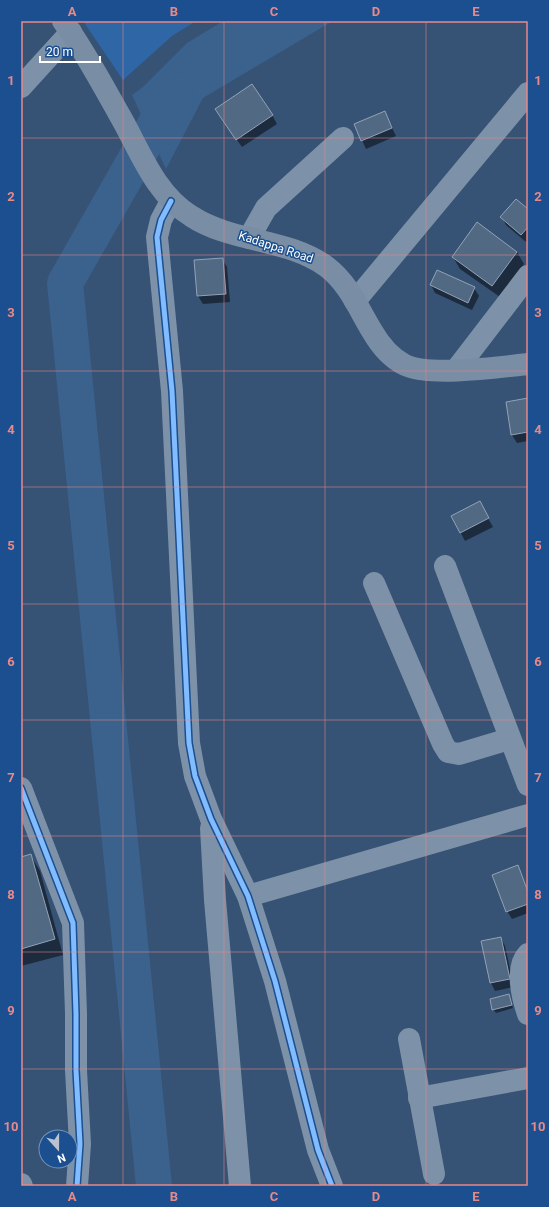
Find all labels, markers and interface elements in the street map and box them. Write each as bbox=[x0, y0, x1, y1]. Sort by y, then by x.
text: A bbox=[68, 4, 77, 19]
text: B bbox=[170, 4, 178, 19]
text: C bbox=[270, 4, 279, 19]
text: D bbox=[372, 4, 380, 19]
text: E bbox=[472, 4, 480, 19]
scale bar bbox=[40, 38, 100, 64]
text: 20 m bbox=[46, 45, 73, 59]
text: 1 bbox=[7, 73, 15, 88]
text: 1 bbox=[534, 73, 542, 88]
text: 2 bbox=[7, 189, 15, 204]
text: 2 bbox=[534, 189, 542, 204]
street label: Kadappa Road bbox=[237, 228, 315, 266]
text: 3 bbox=[7, 305, 15, 320]
text: 3 bbox=[534, 305, 542, 320]
text: 4 bbox=[7, 422, 15, 437]
text: 4 bbox=[534, 422, 542, 437]
text: 5 bbox=[7, 538, 15, 553]
text: 5 bbox=[534, 538, 542, 553]
text: 6 bbox=[7, 654, 15, 669]
text: 6 bbox=[534, 654, 542, 669]
text: 7 bbox=[7, 770, 15, 785]
text: 7 bbox=[534, 770, 542, 785]
text: 8 bbox=[7, 887, 15, 902]
text: 8 bbox=[534, 887, 542, 902]
text: 9 bbox=[7, 1003, 15, 1018]
text: 9 bbox=[534, 1003, 542, 1018]
text: 10 bbox=[4, 1119, 18, 1134]
text: 10 bbox=[531, 1119, 545, 1134]
north arrow bbox=[38, 1129, 78, 1169]
text: N bbox=[55, 1150, 67, 1165]
text: A bbox=[68, 1189, 77, 1204]
text: B bbox=[170, 1189, 178, 1204]
text: C bbox=[270, 1189, 279, 1204]
text: D bbox=[372, 1189, 380, 1204]
text: E bbox=[472, 1189, 480, 1204]

